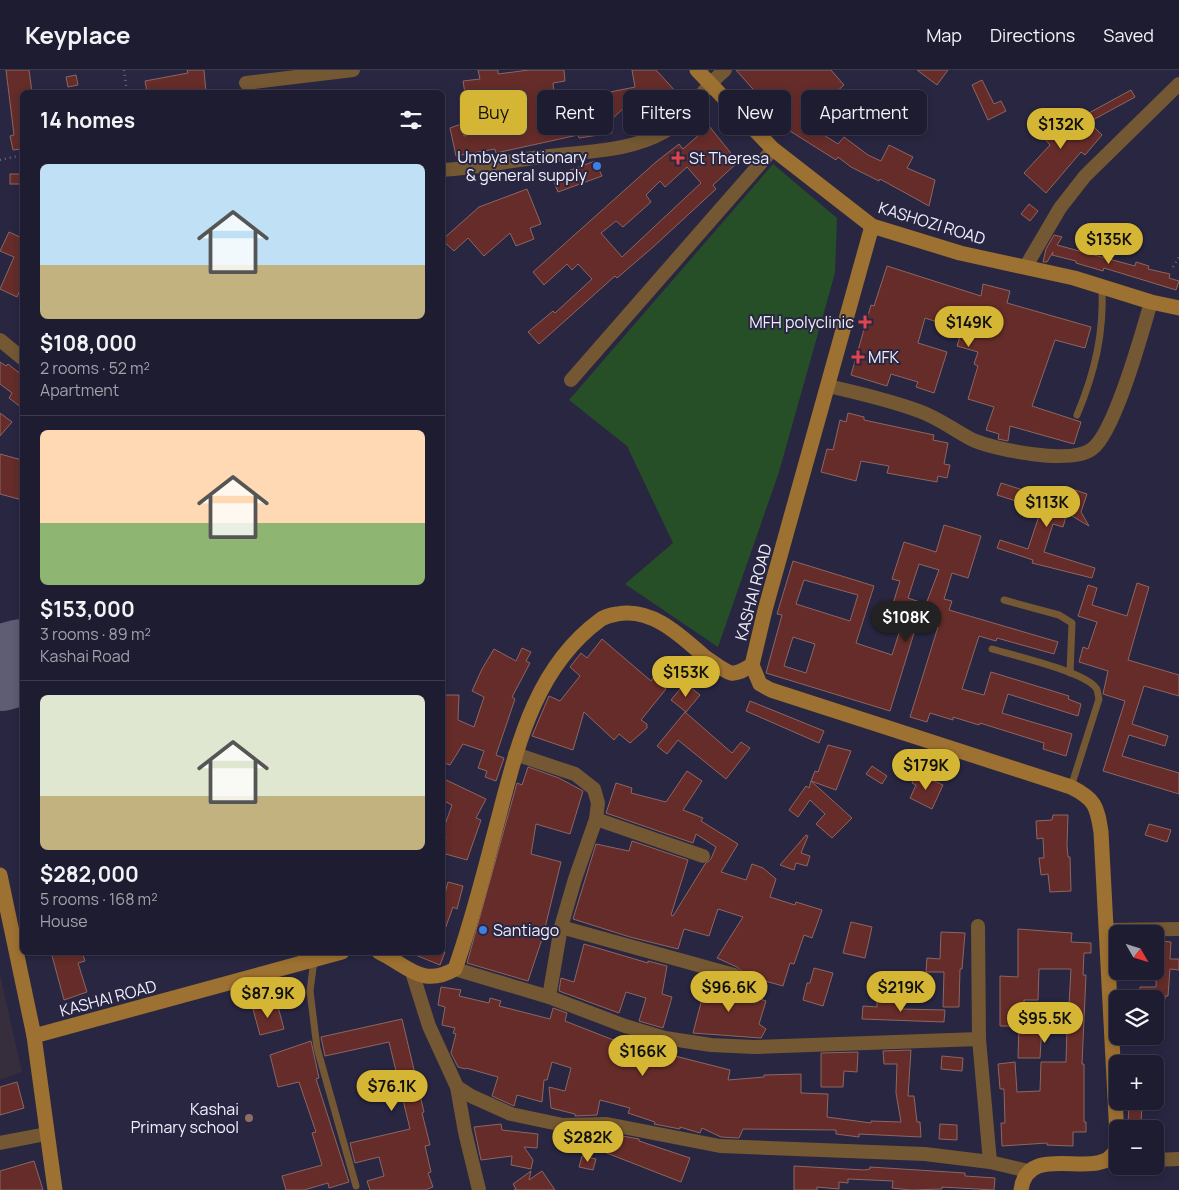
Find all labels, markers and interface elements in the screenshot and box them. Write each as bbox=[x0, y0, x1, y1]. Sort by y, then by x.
text: Keyplace bbox=[25, 18, 130, 51]
text: Map bbox=[926, 23, 962, 47]
text: Directions bbox=[990, 23, 1075, 47]
text: Saved bbox=[1103, 23, 1154, 47]
chip: Buy bbox=[460, 90, 527, 135]
chip: Rent bbox=[537, 90, 613, 135]
chip: Filters bbox=[623, 90, 709, 135]
chip: New bbox=[719, 90, 791, 135]
chip: Apartment bbox=[801, 90, 927, 135]
text: 14 homes bbox=[40, 106, 135, 134]
icon: filters bbox=[397, 106, 425, 134]
pin: $132K bbox=[1026, 108, 1096, 150]
text: $132K bbox=[1038, 113, 1084, 135]
place label: Umbya stationary & general supply bbox=[457, 146, 588, 186]
place label: St Theresa bbox=[689, 147, 769, 169]
marker: St Theresa bbox=[671, 151, 685, 165]
marker: Umbya stationary & general supply bbox=[591, 160, 603, 172]
street label: KASHOZI ROAD bbox=[876, 196, 988, 250]
icon: home bbox=[188, 197, 278, 287]
pin: $135K bbox=[1074, 222, 1144, 265]
text: $135K bbox=[1086, 228, 1132, 250]
pin: $149K bbox=[934, 306, 1004, 348]
place label: MFH polyclinic bbox=[749, 311, 854, 333]
text: $149K bbox=[946, 311, 992, 333]
marker: MFH polyclinic bbox=[858, 315, 872, 329]
text: $108,000 bbox=[40, 329, 137, 357]
place label: MFK bbox=[868, 346, 900, 368]
marker: MFK bbox=[852, 351, 864, 363]
text: 2 rooms · 52 m² bbox=[40, 357, 150, 379]
text: Apartment bbox=[40, 379, 119, 401]
icon: home bbox=[188, 462, 278, 552]
pin: $113K bbox=[1012, 486, 1082, 528]
text: $113K bbox=[1025, 491, 1069, 513]
street label: KASHAI ROAD bbox=[730, 541, 777, 643]
text: $153,000 bbox=[40, 595, 135, 623]
pin: $108K bbox=[871, 600, 941, 643]
text: $108K bbox=[882, 606, 930, 628]
text: 3 rooms · 89 m² bbox=[40, 623, 151, 645]
text: Kashai Road bbox=[40, 645, 130, 667]
pin: $153K bbox=[651, 656, 721, 698]
text: $153K bbox=[663, 661, 709, 683]
icon: home bbox=[188, 727, 278, 817]
pin: $179K bbox=[891, 748, 961, 791]
text: $179K bbox=[903, 754, 949, 776]
text: $282,000 bbox=[40, 860, 139, 888]
text: 5 rooms · 168 m² bbox=[40, 888, 158, 910]
text: House bbox=[40, 910, 88, 932]
place label: Santiago bbox=[493, 919, 559, 941]
marker: Santiago bbox=[477, 924, 489, 936]
north arrow bbox=[1109, 925, 1164, 980]
map controls bbox=[1109, 925, 1164, 1175]
pin: $96.6K bbox=[688, 970, 770, 1013]
pin: $219K bbox=[866, 970, 936, 1013]
street label: KASHAI ROAD bbox=[57, 974, 159, 1021]
pin: $87.9K bbox=[227, 976, 309, 1019]
text: $96.6K bbox=[701, 976, 757, 998]
text: $219K bbox=[878, 976, 924, 998]
text: $87.9K bbox=[241, 982, 295, 1004]
button: layers bbox=[1109, 990, 1164, 1045]
pin: $95.5K bbox=[1004, 1002, 1086, 1044]
text: $95.5K bbox=[1018, 1007, 1072, 1029]
pin: $166K bbox=[608, 1034, 678, 1077]
text: $166K bbox=[619, 1040, 667, 1062]
button: + bbox=[1109, 1055, 1164, 1110]
pin: $76.1K bbox=[351, 1070, 433, 1112]
text: $76.1K bbox=[368, 1075, 416, 1097]
place label: Kashai Primary school bbox=[131, 1098, 239, 1138]
marker: Kashai Primary school bbox=[243, 1112, 255, 1124]
pin: $282K bbox=[553, 1120, 623, 1163]
button: − bbox=[1109, 1120, 1164, 1175]
text: $282K bbox=[563, 1126, 613, 1148]

